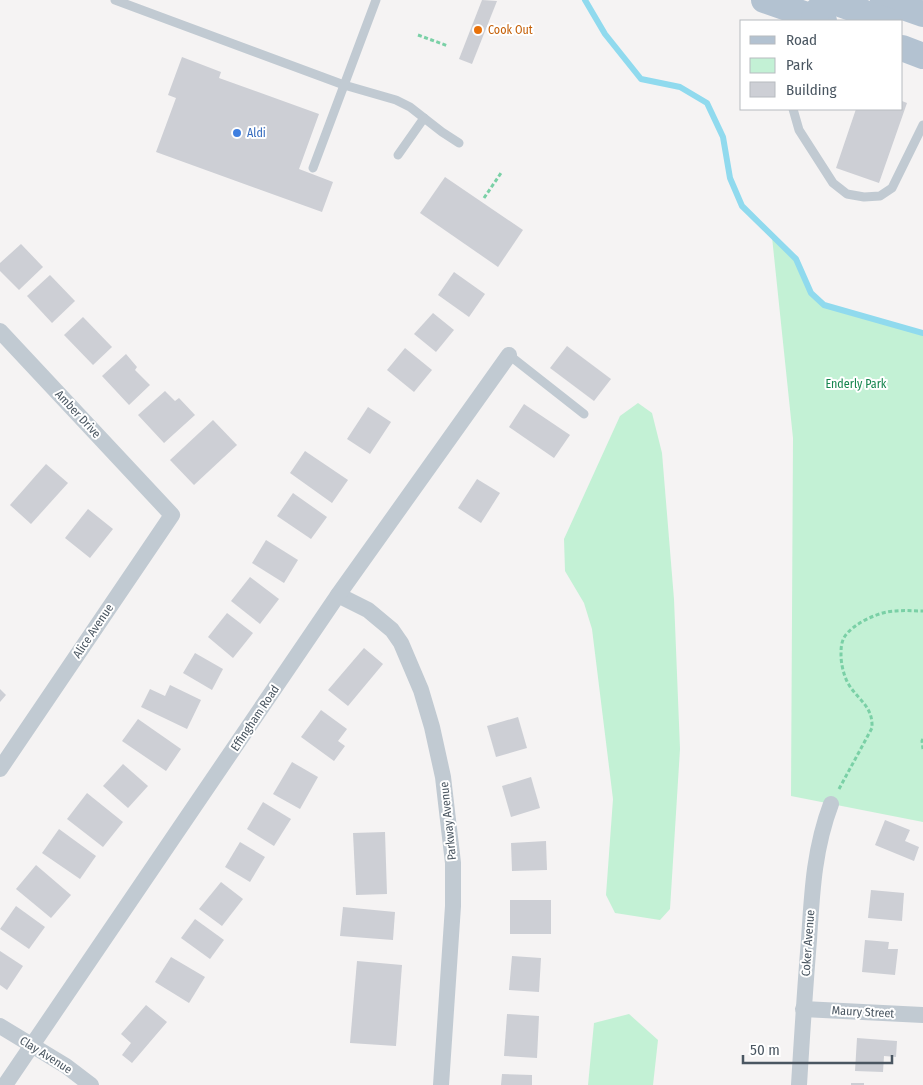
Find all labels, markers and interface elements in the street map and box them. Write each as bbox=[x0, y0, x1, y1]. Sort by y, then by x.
legend bbox=[740, 20, 903, 110]
place label: Cook Out bbox=[488, 23, 533, 37]
marker: Cook Out bbox=[472, 24, 484, 36]
text: Road bbox=[786, 31, 817, 49]
text: Park bbox=[786, 56, 813, 74]
text: Building bbox=[786, 81, 837, 99]
place label: Aldi bbox=[247, 126, 266, 140]
marker: Aldi bbox=[231, 127, 243, 139]
park label: Enderly Park bbox=[826, 377, 887, 391]
street label: Amber Drive bbox=[52, 387, 104, 441]
street label: Alice Avenue bbox=[70, 601, 116, 661]
street label: Effingham Road bbox=[228, 682, 282, 754]
street label: Parkway Avenue bbox=[437, 781, 459, 861]
street label: Coker Avenue bbox=[799, 909, 817, 977]
street label: Maury Street bbox=[831, 1003, 895, 1021]
scale bar bbox=[743, 1032, 892, 1064]
street label: Clay Avenue bbox=[17, 1033, 75, 1077]
text: 50 m bbox=[750, 1041, 780, 1059]

